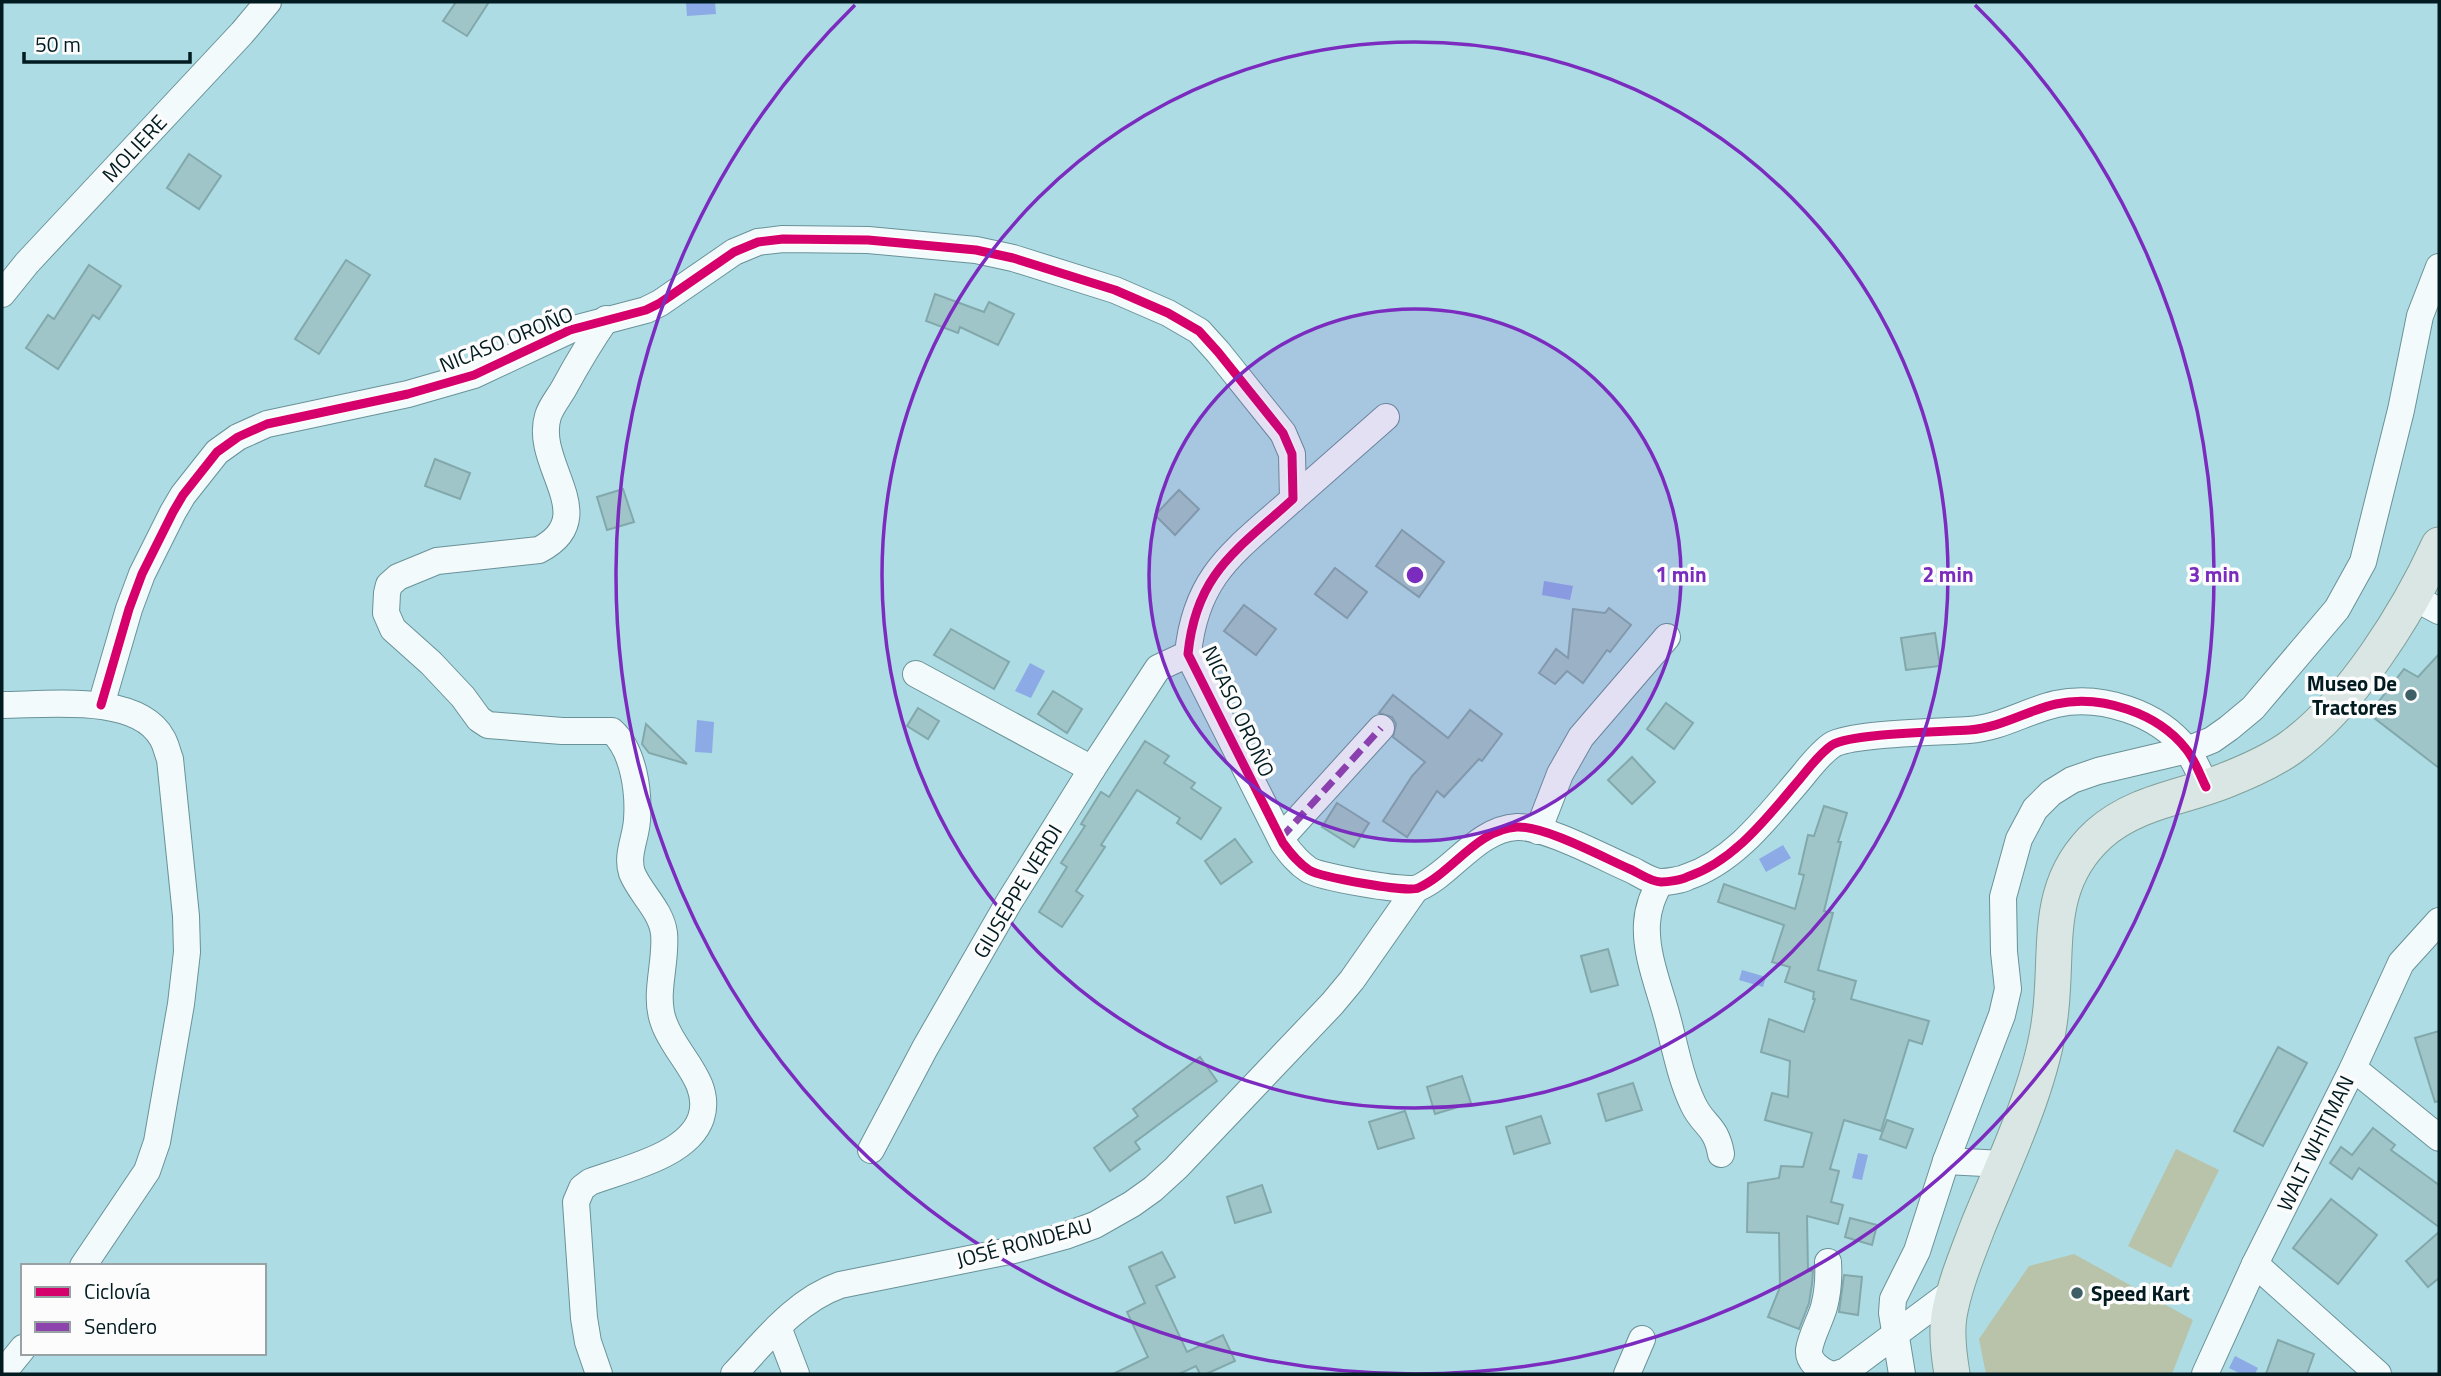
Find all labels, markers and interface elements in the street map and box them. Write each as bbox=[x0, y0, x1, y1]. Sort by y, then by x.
scale bar bbox=[24, 21, 191, 65]
text: 50 m bbox=[35, 28, 81, 60]
street label: MOLIERE bbox=[94, 107, 174, 189]
street label: NICASO OROÑO bbox=[434, 298, 578, 380]
text: 1 min bbox=[1655, 558, 1707, 590]
text: 2 min bbox=[1922, 558, 1974, 590]
text: 3 min bbox=[2188, 558, 2240, 590]
centre of rings bbox=[1403, 563, 1427, 587]
street label: NICASO OROÑO bbox=[1195, 640, 1283, 782]
place label: Museo De Tractores bbox=[2307, 667, 2397, 723]
marker: Museo De Tractores bbox=[2403, 687, 2419, 703]
street label: GIUSEPPE VERDI bbox=[964, 818, 1070, 964]
street label: WALT WHITMAN bbox=[2268, 1070, 2362, 1216]
street label: JOSÉ RONDEAU bbox=[952, 1208, 1096, 1276]
legend bbox=[21, 1264, 266, 1355]
text: Ciclovía bbox=[84, 1275, 151, 1307]
place label: Speed Kart bbox=[2091, 1277, 2190, 1309]
marker: Speed Kart bbox=[2069, 1285, 2085, 1301]
text: Sendero bbox=[84, 1310, 157, 1342]

